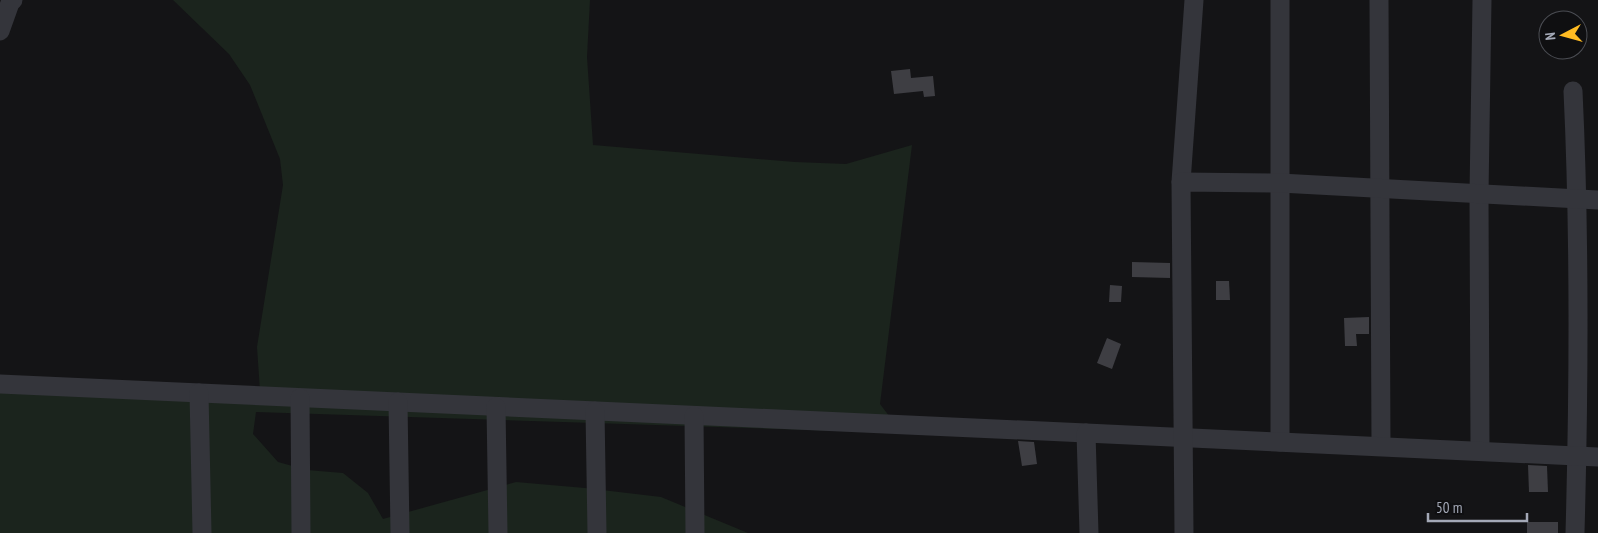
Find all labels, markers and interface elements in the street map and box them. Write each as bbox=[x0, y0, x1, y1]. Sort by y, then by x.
north arrow bbox=[1538, 10, 1588, 60]
text: N bbox=[1541, 32, 1559, 41]
scale bar bbox=[1428, 490, 1527, 522]
text: 50 m bbox=[1436, 498, 1462, 517]

